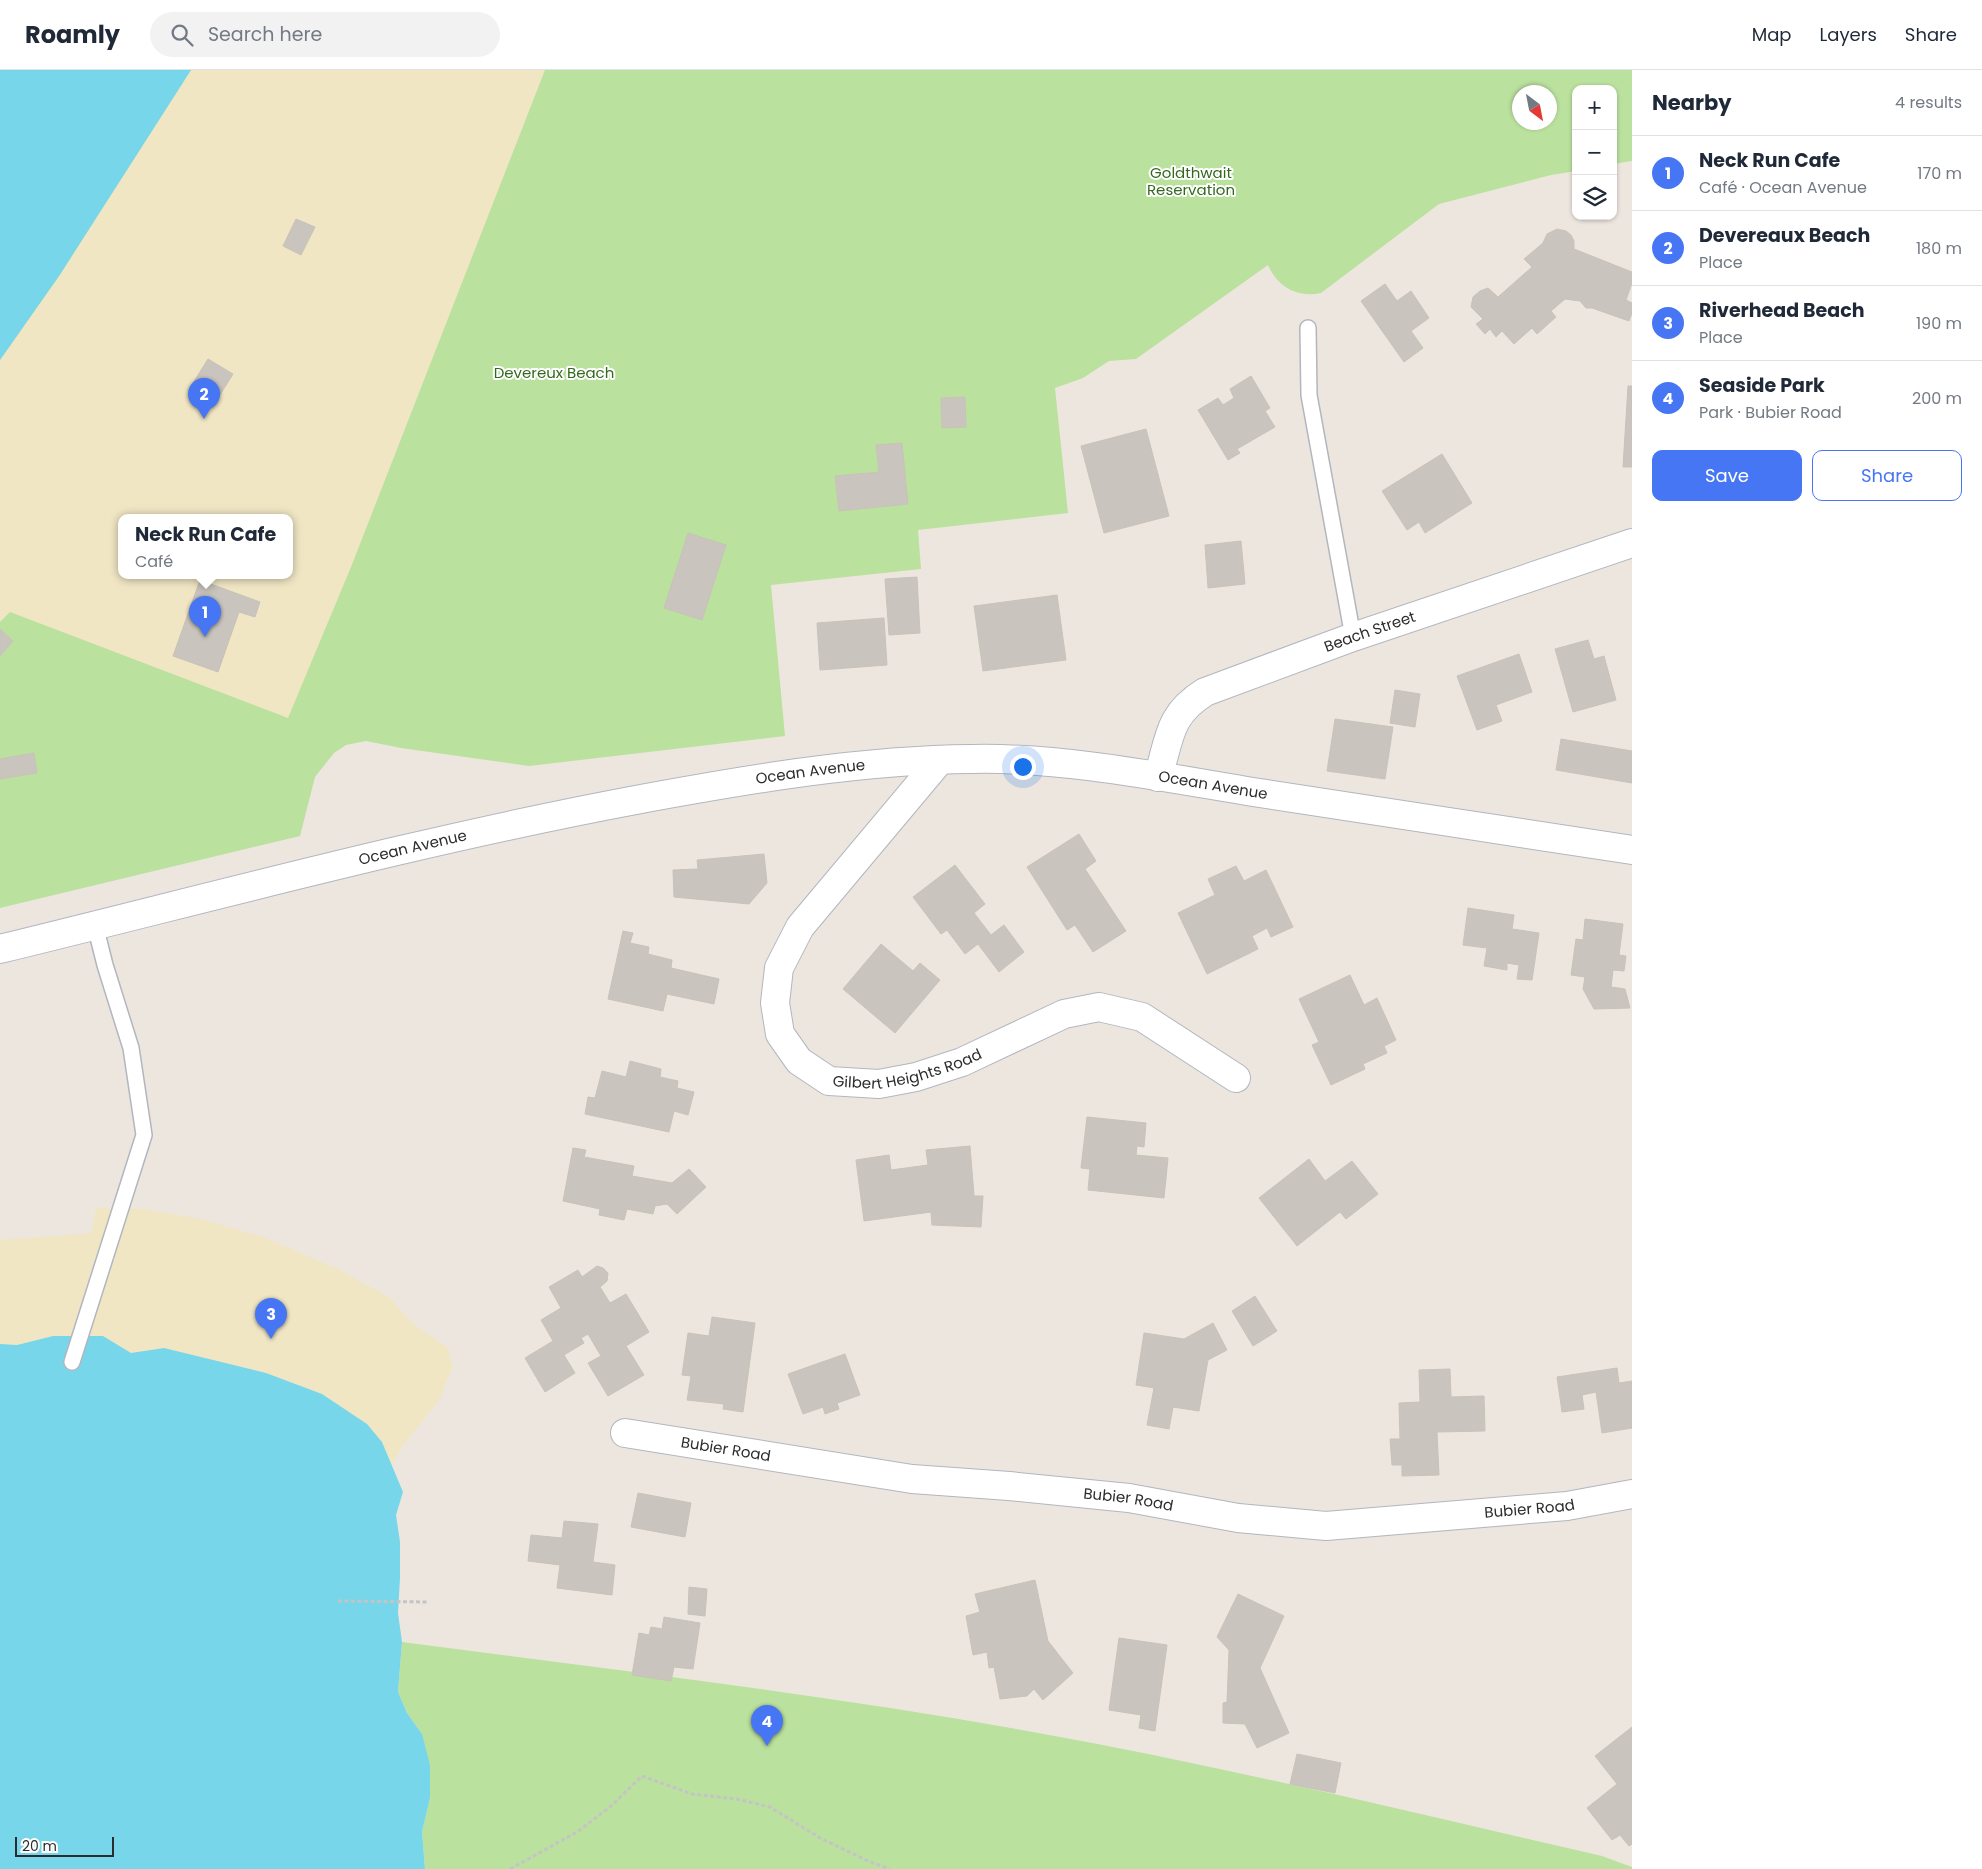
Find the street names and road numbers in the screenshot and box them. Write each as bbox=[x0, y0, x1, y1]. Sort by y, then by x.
street label: Beach Street bbox=[1321, 606, 1418, 657]
street label: Ocean Avenue bbox=[754, 754, 866, 789]
street label: Ocean Avenue bbox=[1157, 765, 1269, 804]
street label: Ocean Avenue bbox=[356, 824, 469, 870]
street label: Gilbert Heights Road bbox=[832, 1043, 985, 1094]
street label: Bubier Road bbox=[679, 1431, 772, 1466]
street label: Bubier Road bbox=[1082, 1482, 1175, 1516]
street label: Bubier Road bbox=[1484, 1494, 1576, 1523]

